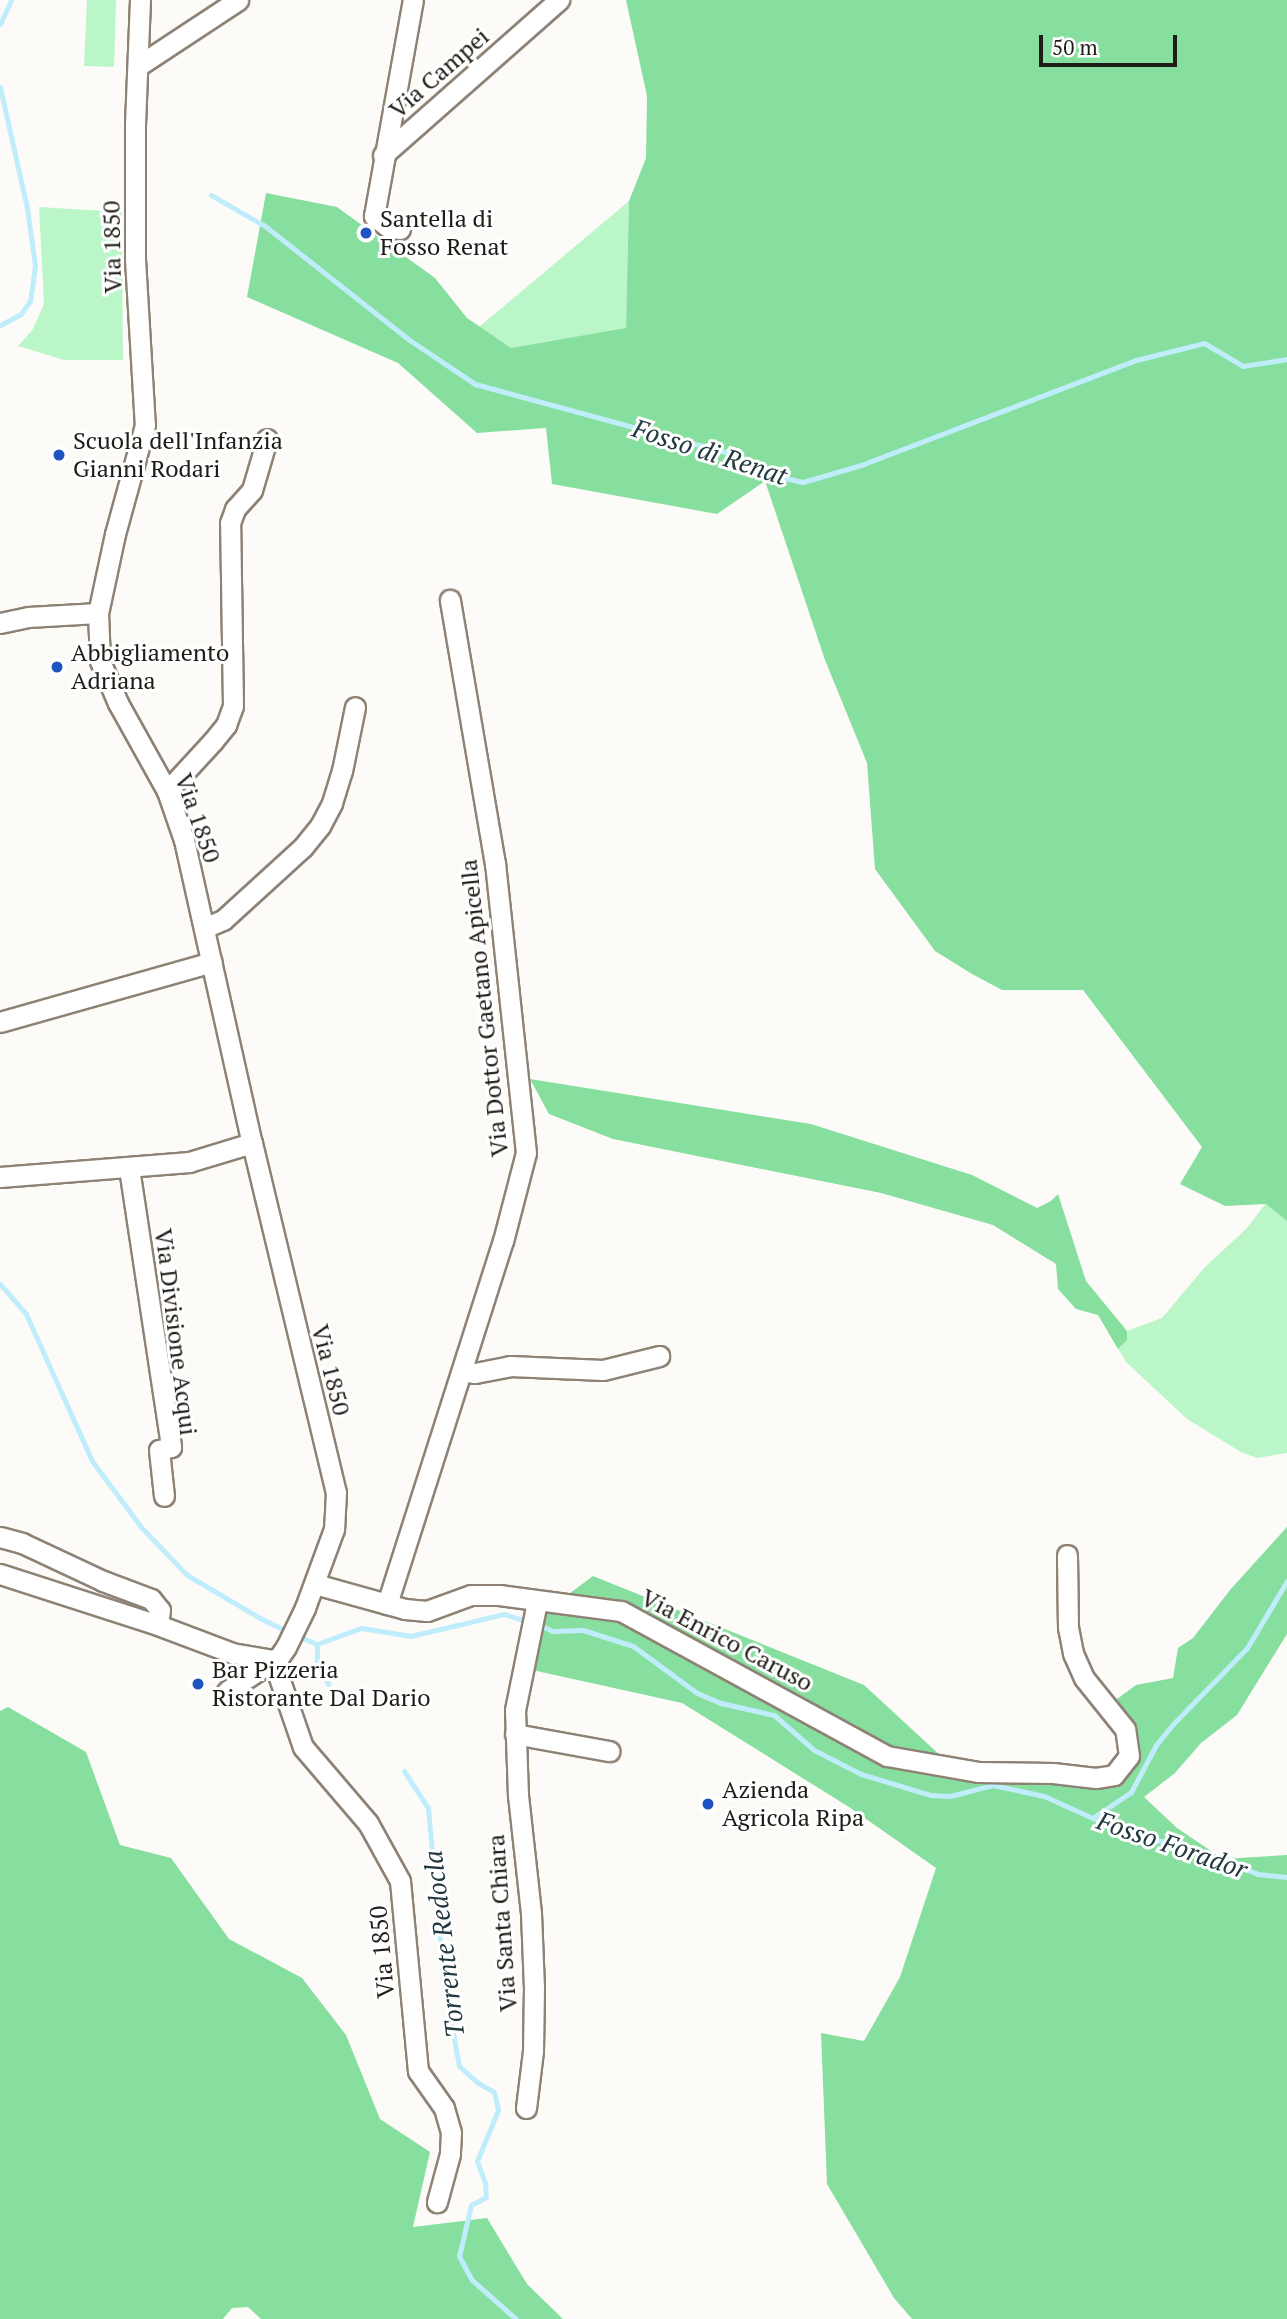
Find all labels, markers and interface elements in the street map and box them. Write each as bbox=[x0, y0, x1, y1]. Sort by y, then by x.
scale bar bbox=[1042, 21, 1180, 65]
street label: Via Campei bbox=[383, 22, 495, 124]
text: 50 m bbox=[1052, 33, 1098, 61]
street label: Via 1850 bbox=[97, 200, 127, 294]
place label: Santella di Fosso Renat bbox=[380, 205, 508, 261]
marker: Santella di Fosso Renat bbox=[358, 225, 374, 241]
water label: Fosso di Renat bbox=[629, 412, 791, 492]
place label: Scuola dell'Infanzia Gianni Rodari bbox=[73, 427, 283, 483]
marker: Scuola dell'Infanzia Gianni Rodari bbox=[51, 447, 67, 463]
place label: Abbigliamento Adriana bbox=[71, 639, 229, 695]
marker: Abbigliamento Adriana bbox=[49, 659, 65, 675]
street label: Via 1850 bbox=[169, 769, 227, 867]
street label: Via Dottor Gaetano Apicella bbox=[454, 858, 514, 1158]
street label: Via Divisione Acqui bbox=[149, 1227, 203, 1437]
street label: Via 1850 bbox=[306, 1322, 356, 1418]
street label: Via Enrico Caruso bbox=[636, 1583, 818, 1697]
place label: Bar Pizzeria Ristorante Dal Dario bbox=[212, 1656, 430, 1712]
marker: Bar Pizzeria Ristorante Dal Dario bbox=[190, 1676, 206, 1692]
place label: Azienda Agricola Ripa bbox=[722, 1776, 864, 1832]
marker: Azienda Agricola Ripa bbox=[700, 1796, 716, 1812]
water label: Fosso Forador bbox=[1093, 1805, 1251, 1885]
street label: Via Santa Chiara bbox=[481, 1833, 523, 2013]
water label: Torrente Redocla bbox=[417, 1849, 471, 2039]
street label: Via 1850 bbox=[364, 1905, 400, 1999]

